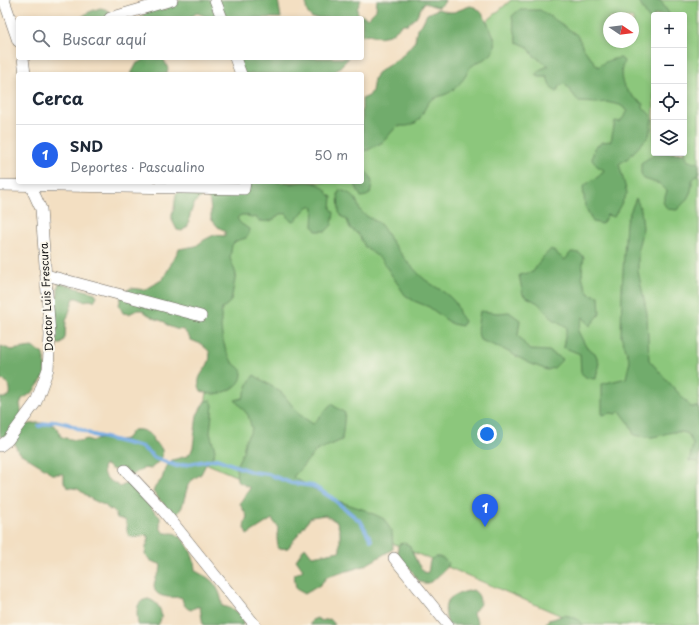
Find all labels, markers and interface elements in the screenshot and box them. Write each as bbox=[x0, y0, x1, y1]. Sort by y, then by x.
north arrow bbox=[603, 12, 639, 48]
map controls bbox=[651, 12, 687, 156]
button: + bbox=[651, 12, 687, 48]
search box bbox=[16, 16, 364, 60]
icon: search bbox=[30, 27, 52, 49]
text: Buscar aquí bbox=[62, 27, 146, 50]
button: − bbox=[651, 48, 687, 84]
button: locate bbox=[651, 84, 687, 120]
text: Cerca bbox=[32, 85, 83, 111]
button: layers bbox=[651, 120, 687, 156]
text: SND bbox=[70, 134, 103, 157]
text: 1 bbox=[42, 145, 48, 164]
text: 50 m bbox=[314, 145, 348, 164]
text: Deportes · Pascualino bbox=[70, 157, 205, 176]
street label: Doctor Luis Frescura bbox=[35, 242, 57, 352]
your location bbox=[477, 424, 497, 444]
pin: 1 bbox=[472, 494, 498, 527]

